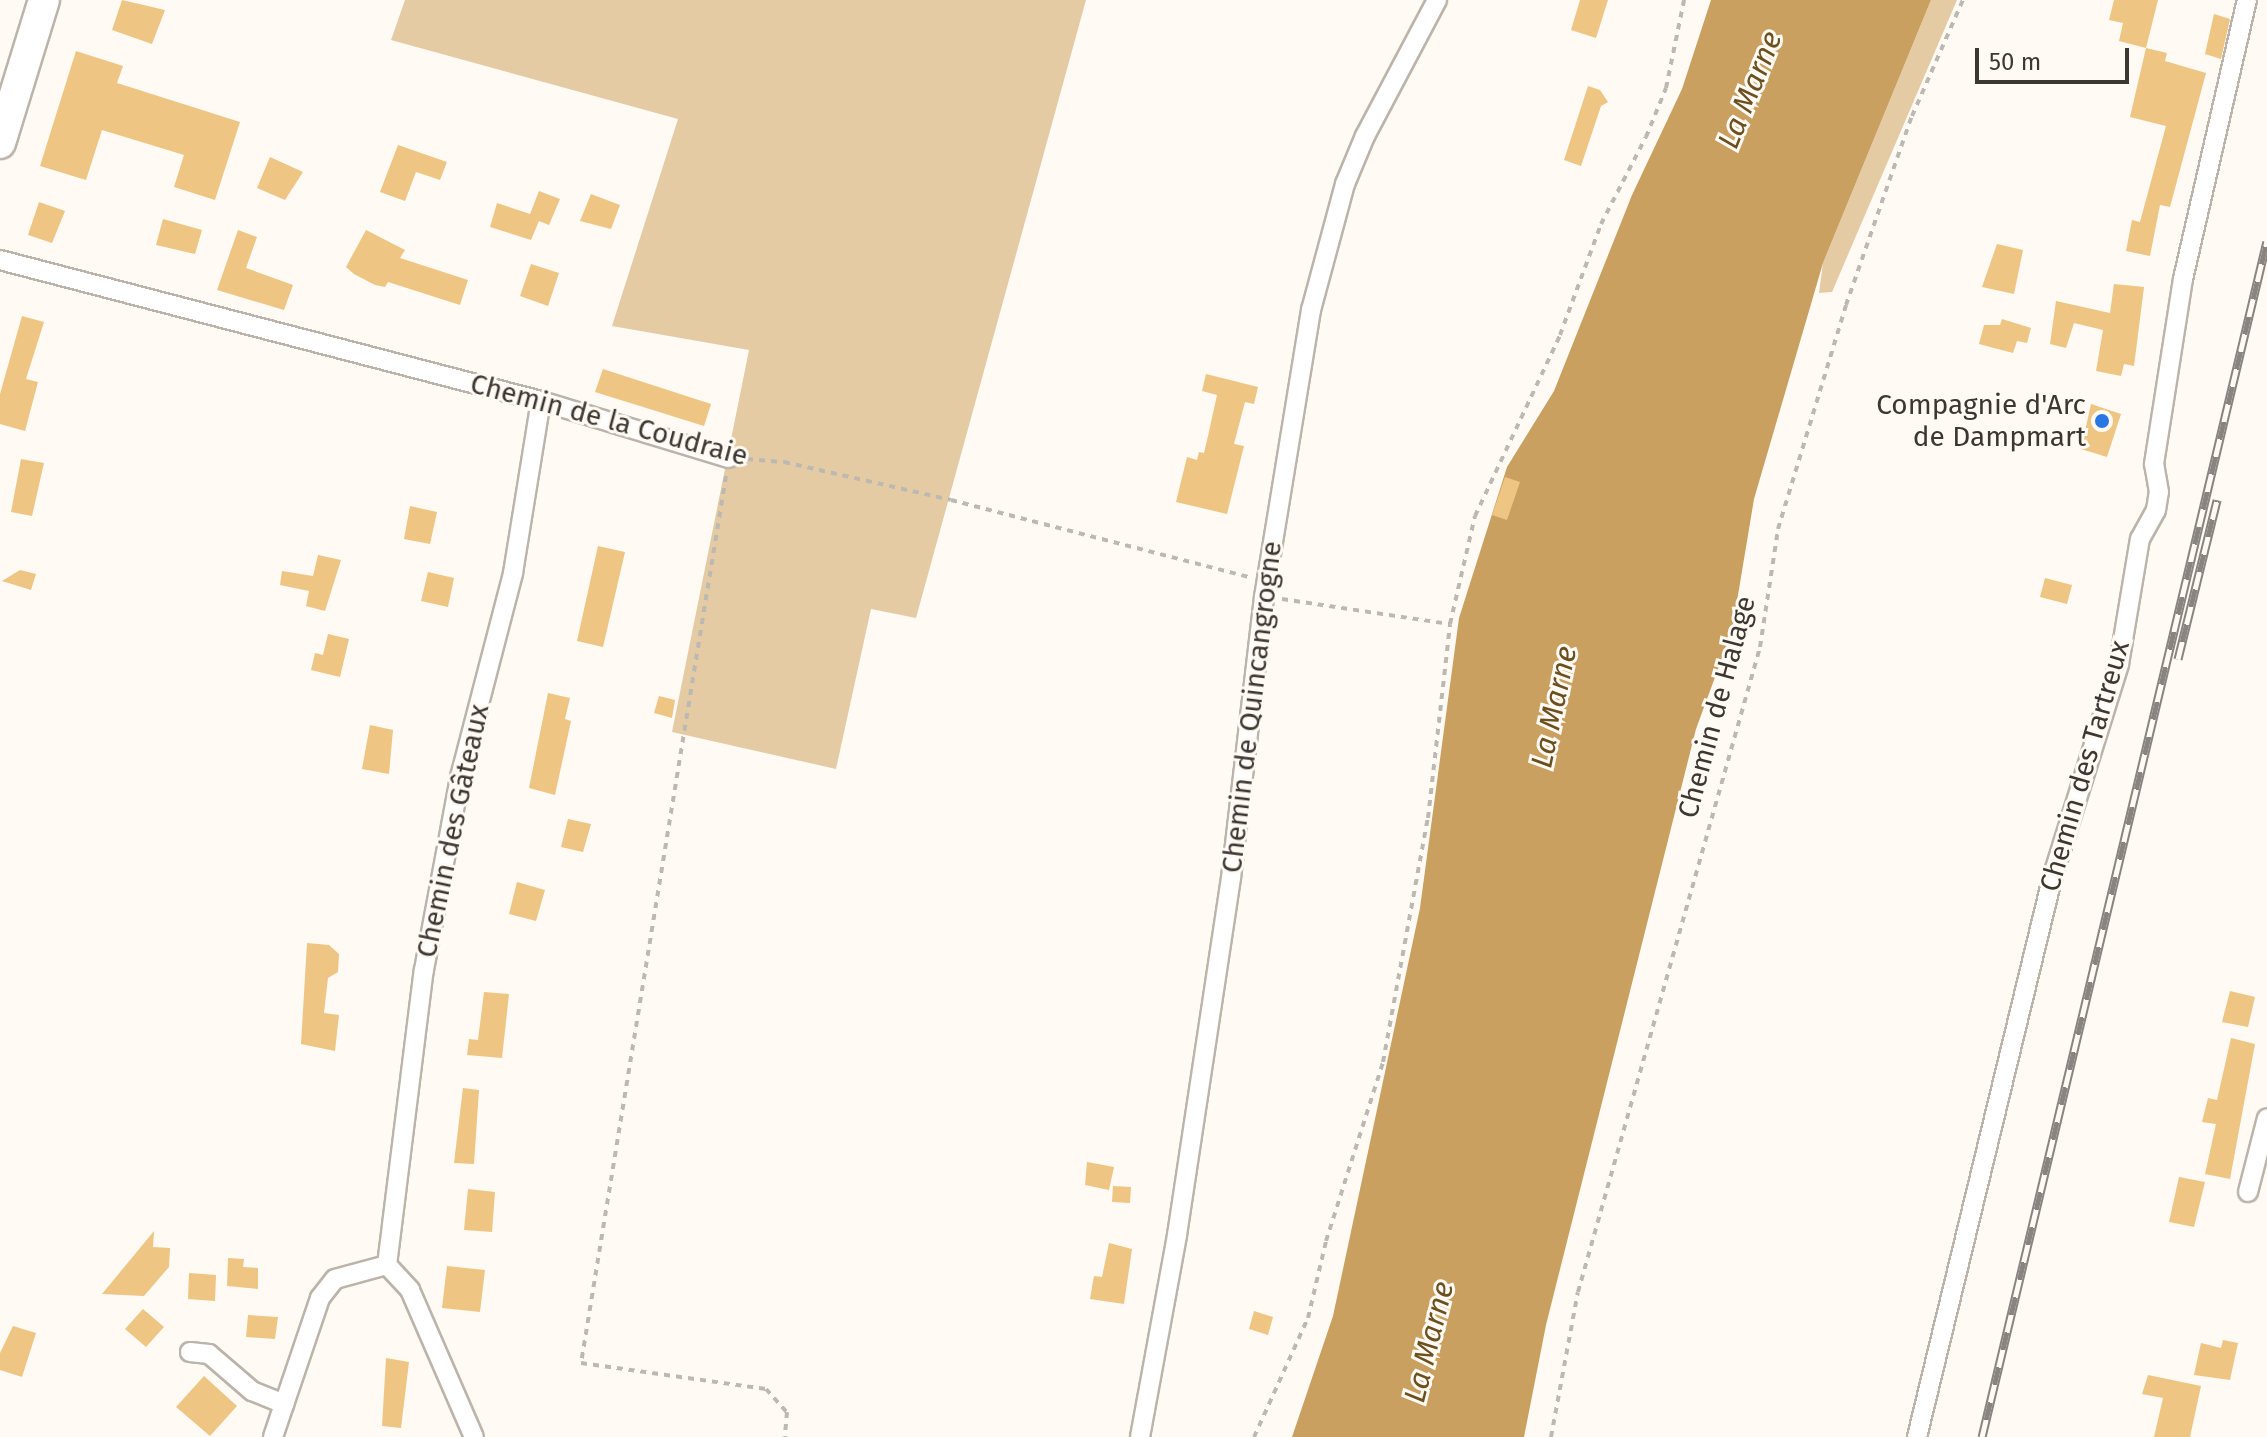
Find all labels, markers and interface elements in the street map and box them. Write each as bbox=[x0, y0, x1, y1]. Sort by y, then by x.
water label: La Marne bbox=[1710, 26, 1790, 154]
scale bar bbox=[1979, 32, 2133, 82]
text: 50 m bbox=[1989, 48, 2041, 76]
street label: Chemin de la Coudraie bbox=[467, 367, 751, 473]
place label: Compagnie d'Arc de Dampmart bbox=[1876, 388, 2086, 454]
marker: Compagnie d'Arc de Dampmart bbox=[2093, 412, 2111, 430]
street label: Chemin de Quincangrogne bbox=[1215, 539, 1289, 875]
street label: Chemin de Halage bbox=[1671, 592, 1763, 822]
street label: Chemin des Tartreux bbox=[2033, 637, 2137, 895]
water label: La Marne bbox=[1524, 643, 1584, 771]
street label: Chemin des Gâteaux bbox=[410, 701, 496, 961]
water label: La Marne bbox=[1397, 1278, 1461, 1406]

